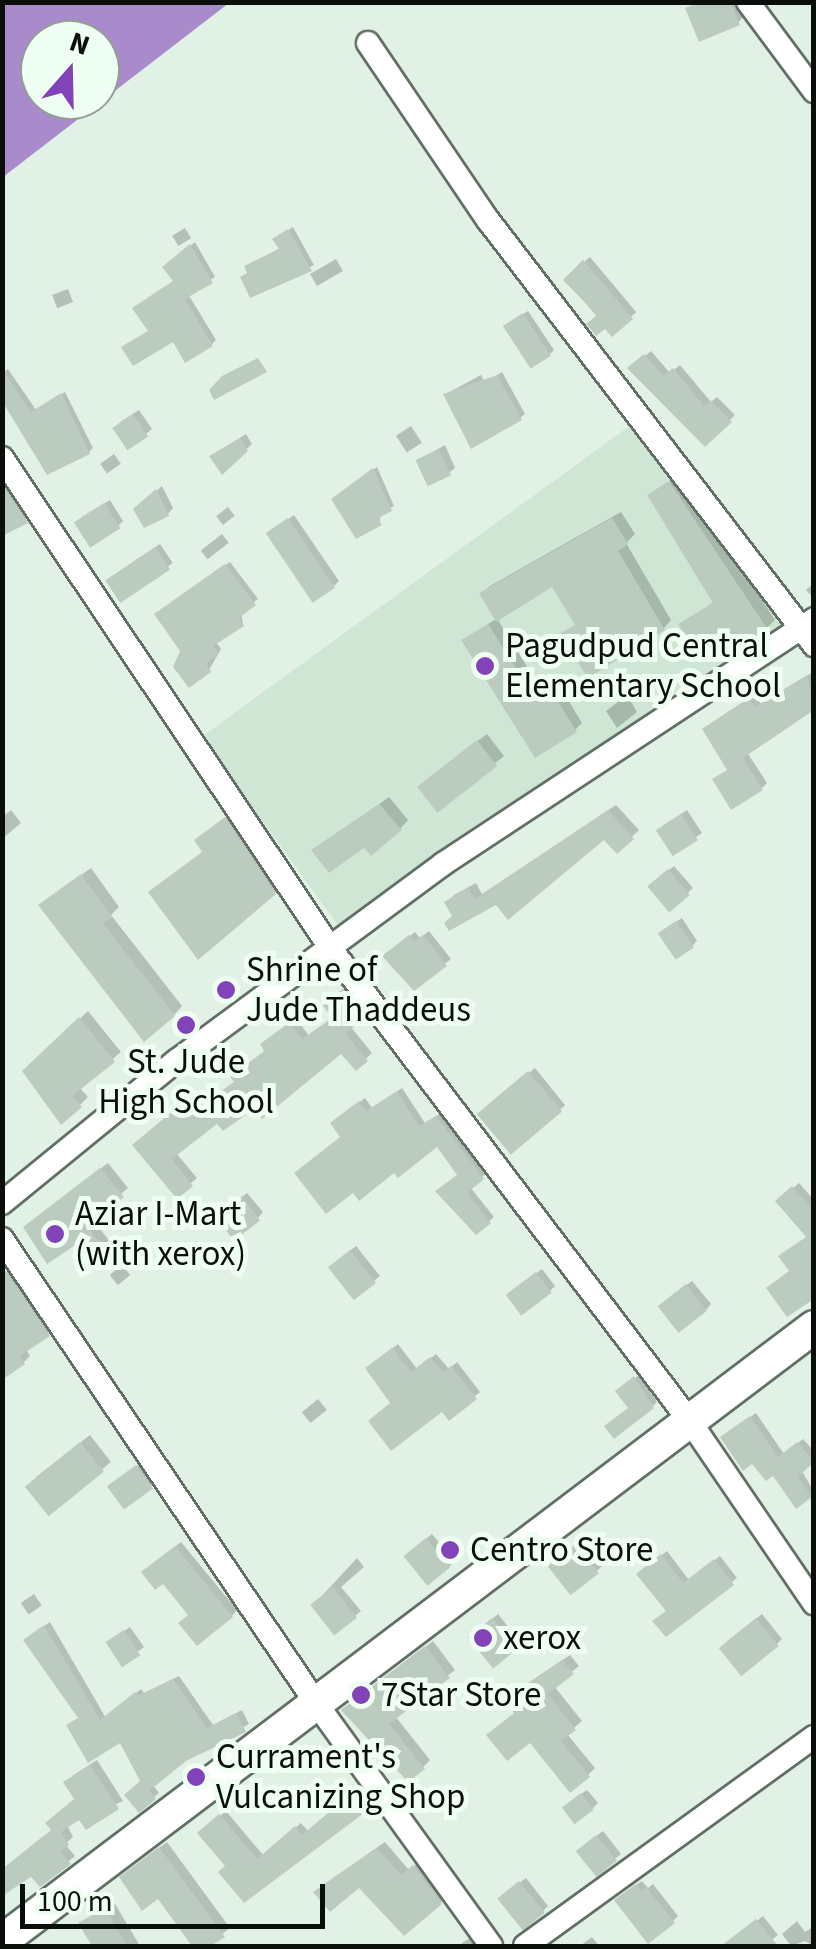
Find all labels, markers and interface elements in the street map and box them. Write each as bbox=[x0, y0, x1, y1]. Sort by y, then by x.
north arrow bbox=[20, 20, 120, 120]
text: N bbox=[64, 22, 95, 66]
place label: Pagudpud Central Elementary School bbox=[505, 625, 781, 707]
marker: Pagudpud Central Elementary School bbox=[474, 655, 496, 677]
place label: Shrine of Jude Thaddeus bbox=[246, 949, 471, 1031]
marker: Shrine of Jude Thaddeus bbox=[215, 979, 237, 1001]
marker: St. Jude High School bbox=[175, 1014, 197, 1036]
place label: St. Jude High School bbox=[98, 1041, 274, 1123]
place label: Aziar I-Mart (with xerox) bbox=[75, 1193, 246, 1275]
marker: Aziar I-Mart (with xerox) bbox=[44, 1223, 66, 1245]
place label: Centro Store bbox=[470, 1529, 653, 1571]
marker: Centro Store bbox=[439, 1539, 461, 1561]
place label: xerox bbox=[503, 1617, 581, 1659]
marker: xerox bbox=[472, 1627, 494, 1649]
place label: 7Star Store bbox=[381, 1674, 541, 1716]
marker: 7Star Store bbox=[350, 1684, 372, 1706]
place label: Currament's Vulcanizing Shop bbox=[216, 1736, 465, 1818]
marker: Currament's Vulcanizing Shop bbox=[185, 1766, 207, 1788]
scale bar bbox=[25, 1864, 330, 1926]
text: 100 m bbox=[37, 1880, 113, 1923]

